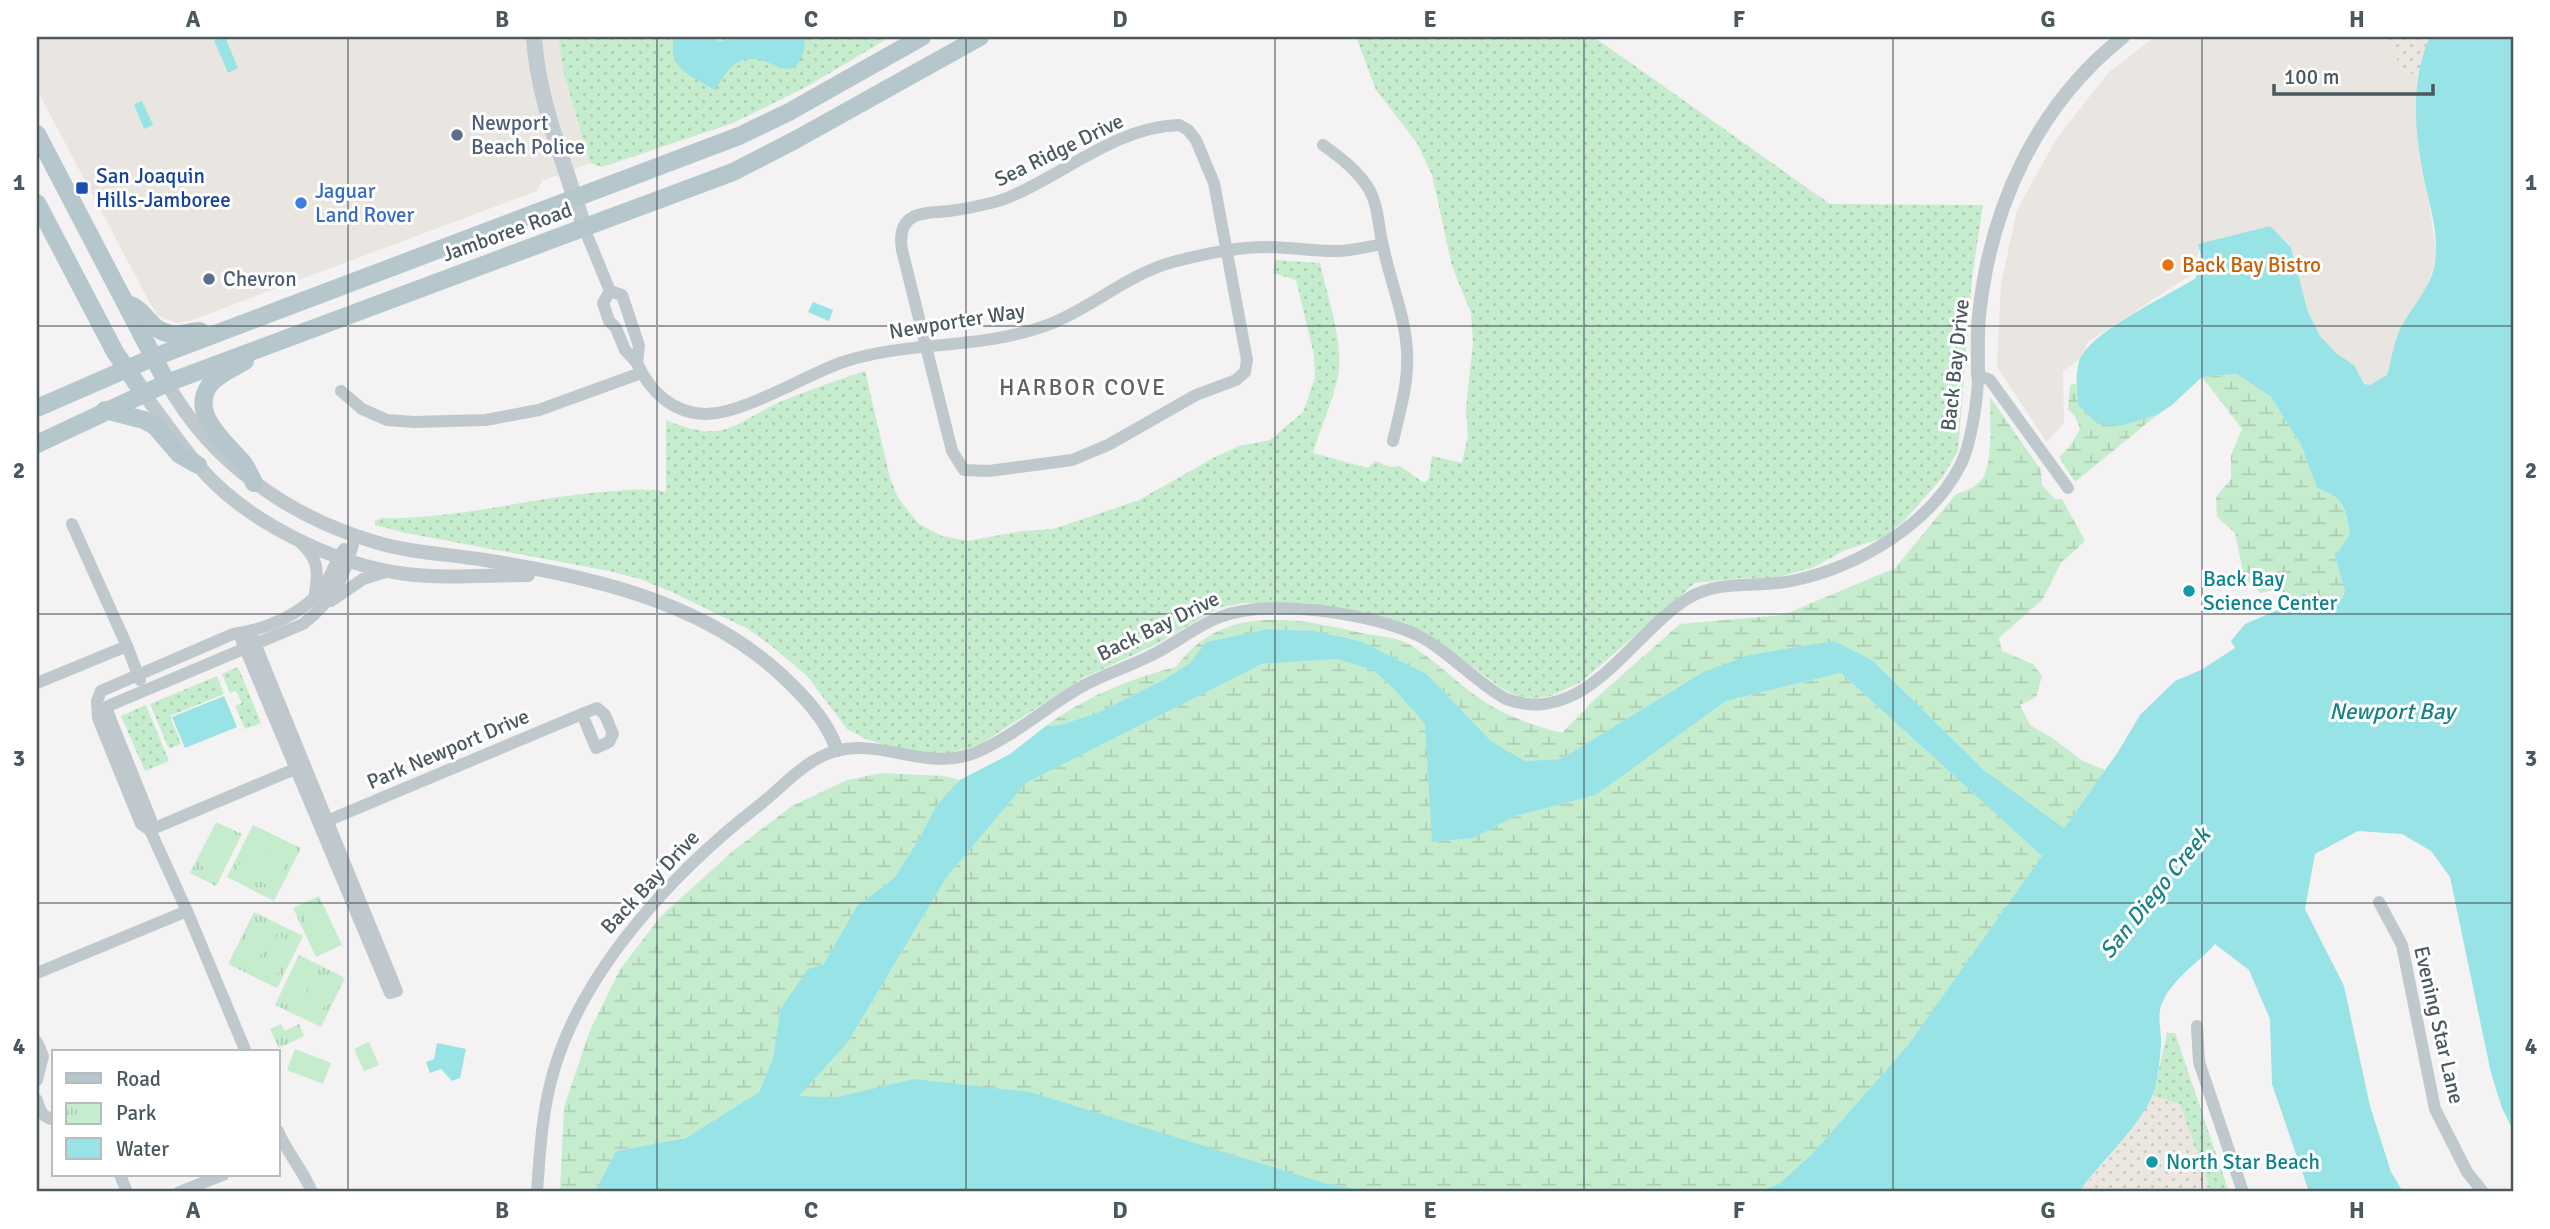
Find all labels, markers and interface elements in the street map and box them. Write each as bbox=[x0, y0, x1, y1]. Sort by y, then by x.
text: A bbox=[186, 5, 201, 34]
text: B bbox=[495, 5, 509, 34]
text: C bbox=[804, 5, 818, 34]
text: D bbox=[1112, 5, 1128, 34]
text: E bbox=[1423, 5, 1437, 34]
text: F bbox=[1733, 5, 1745, 34]
text: G bbox=[2040, 5, 2056, 34]
text: H bbox=[2349, 5, 2365, 34]
scale bar bbox=[2274, 52, 2433, 96]
text: 100 m bbox=[2284, 64, 2339, 90]
street label: Sea Ridge Drive bbox=[990, 108, 1128, 192]
place label: Newport Beach Police bbox=[471, 110, 585, 160]
marker: Newport Beach Police bbox=[449, 127, 465, 143]
place label: San Joaquin Hills-Jamboree bbox=[96, 163, 231, 213]
text: 1 bbox=[13, 168, 25, 197]
text: 1 bbox=[2525, 168, 2537, 197]
place label: Jaguar Land Rover bbox=[315, 178, 414, 228]
marker: San Joaquin Hills-Jamboree bbox=[74, 180, 90, 196]
marker: Jaguar Land Rover bbox=[293, 195, 309, 211]
street label: Jamboree Road bbox=[439, 196, 575, 268]
place label: Back Bay Bistro bbox=[2182, 252, 2321, 278]
marker: Back Bay Bistro bbox=[2160, 257, 2176, 273]
place label: Chevron bbox=[223, 266, 297, 292]
marker: Chevron bbox=[201, 271, 217, 287]
street label: Newporter Way bbox=[887, 297, 1027, 345]
street label: Back Bay Drive bbox=[1935, 298, 1975, 432]
district label: HARBOR COVE bbox=[999, 373, 1167, 402]
text: 2 bbox=[13, 456, 25, 485]
text: 2 bbox=[2525, 456, 2537, 485]
place label: Back Bay Science Center bbox=[2203, 566, 2338, 616]
marker: Back Bay Science Center bbox=[2181, 583, 2197, 599]
street label: Back Bay Drive bbox=[1093, 585, 1223, 667]
water label: Newport Bay bbox=[2329, 697, 2458, 726]
street label: Park Newport Drive bbox=[363, 703, 533, 795]
text: 3 bbox=[13, 744, 25, 773]
text: 3 bbox=[2525, 744, 2537, 773]
water label: San Diego Creek bbox=[2093, 820, 2218, 964]
street label: Back Bay Drive bbox=[595, 825, 705, 939]
street label: Evening Star Lane bbox=[2408, 944, 2470, 1106]
text: 4 bbox=[13, 1032, 25, 1061]
text: 4 bbox=[2525, 1032, 2537, 1061]
legend bbox=[52, 1050, 280, 1176]
text: Road bbox=[116, 1066, 161, 1092]
text: Park bbox=[116, 1100, 157, 1126]
text: Water bbox=[116, 1136, 169, 1162]
place label: North Star Beach bbox=[2166, 1149, 2320, 1175]
marker: North Star Beach bbox=[2144, 1154, 2160, 1170]
text: A bbox=[186, 1196, 201, 1225]
text: B bbox=[495, 1196, 509, 1225]
text: C bbox=[804, 1196, 818, 1225]
text: D bbox=[1112, 1196, 1128, 1225]
text: E bbox=[1423, 1196, 1437, 1225]
text: F bbox=[1733, 1196, 1745, 1225]
text: G bbox=[2040, 1196, 2056, 1225]
text: H bbox=[2349, 1196, 2365, 1225]

